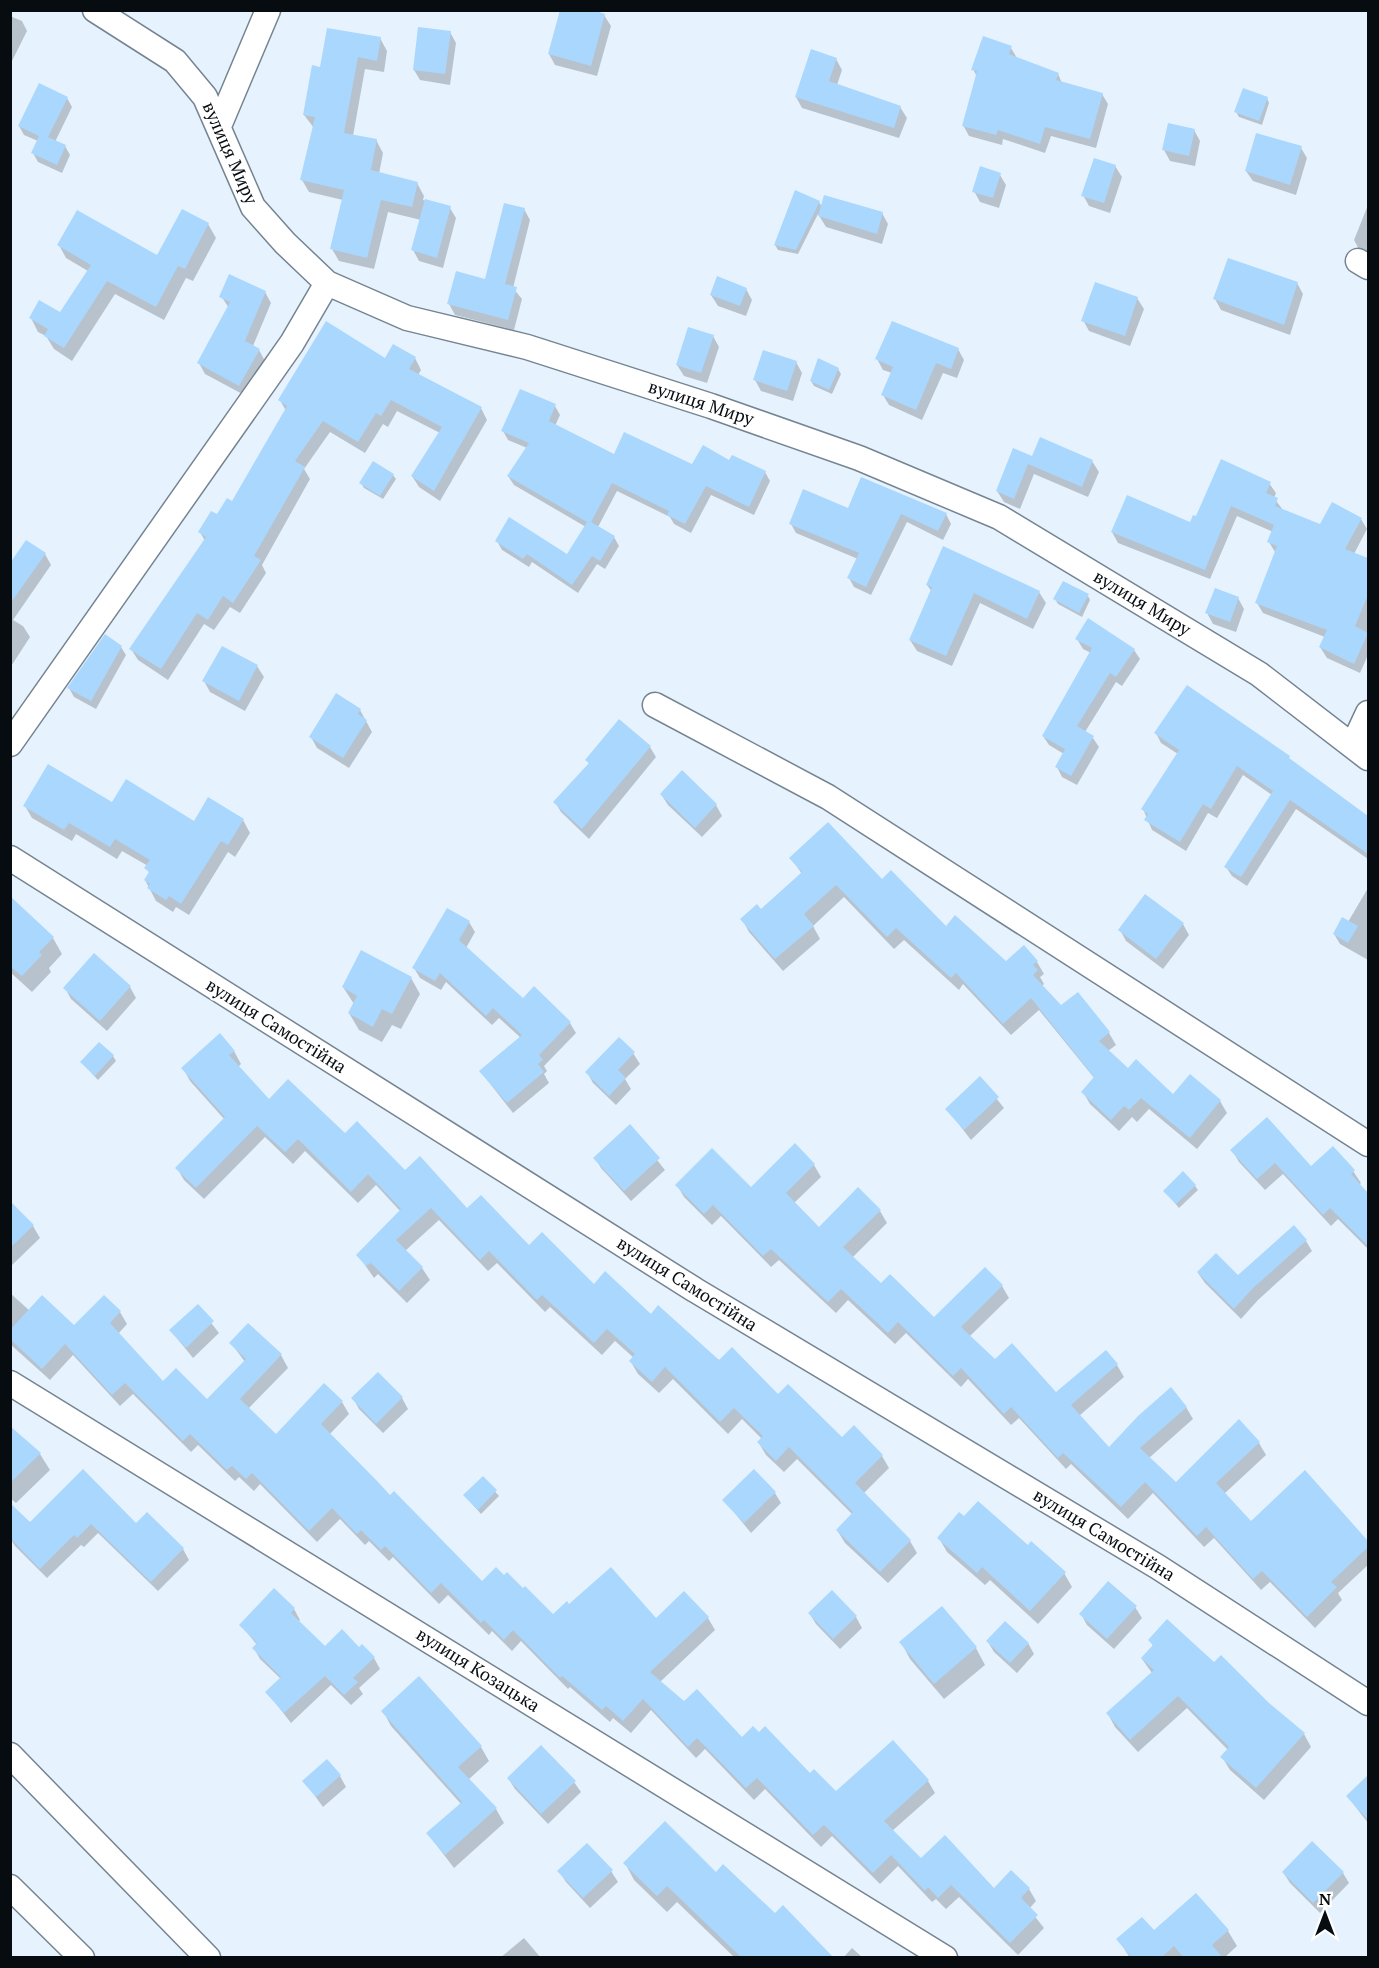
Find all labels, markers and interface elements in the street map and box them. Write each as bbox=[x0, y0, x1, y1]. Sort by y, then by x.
street label: вулиця Миру bbox=[198, 98, 265, 208]
street label: вулиця Миру bbox=[645, 374, 758, 431]
street label: вулиця Миру bbox=[1089, 564, 1196, 641]
street label: вулиця Самостійна bbox=[202, 972, 351, 1078]
street label: вулиця Самостійна bbox=[613, 1230, 762, 1336]
street label: вулиця Самостійна bbox=[1029, 1482, 1180, 1586]
street label: вулиця Козацька bbox=[412, 1621, 545, 1717]
north arrow bbox=[1295, 1884, 1355, 1944]
text: N bbox=[1319, 1888, 1331, 1910]

